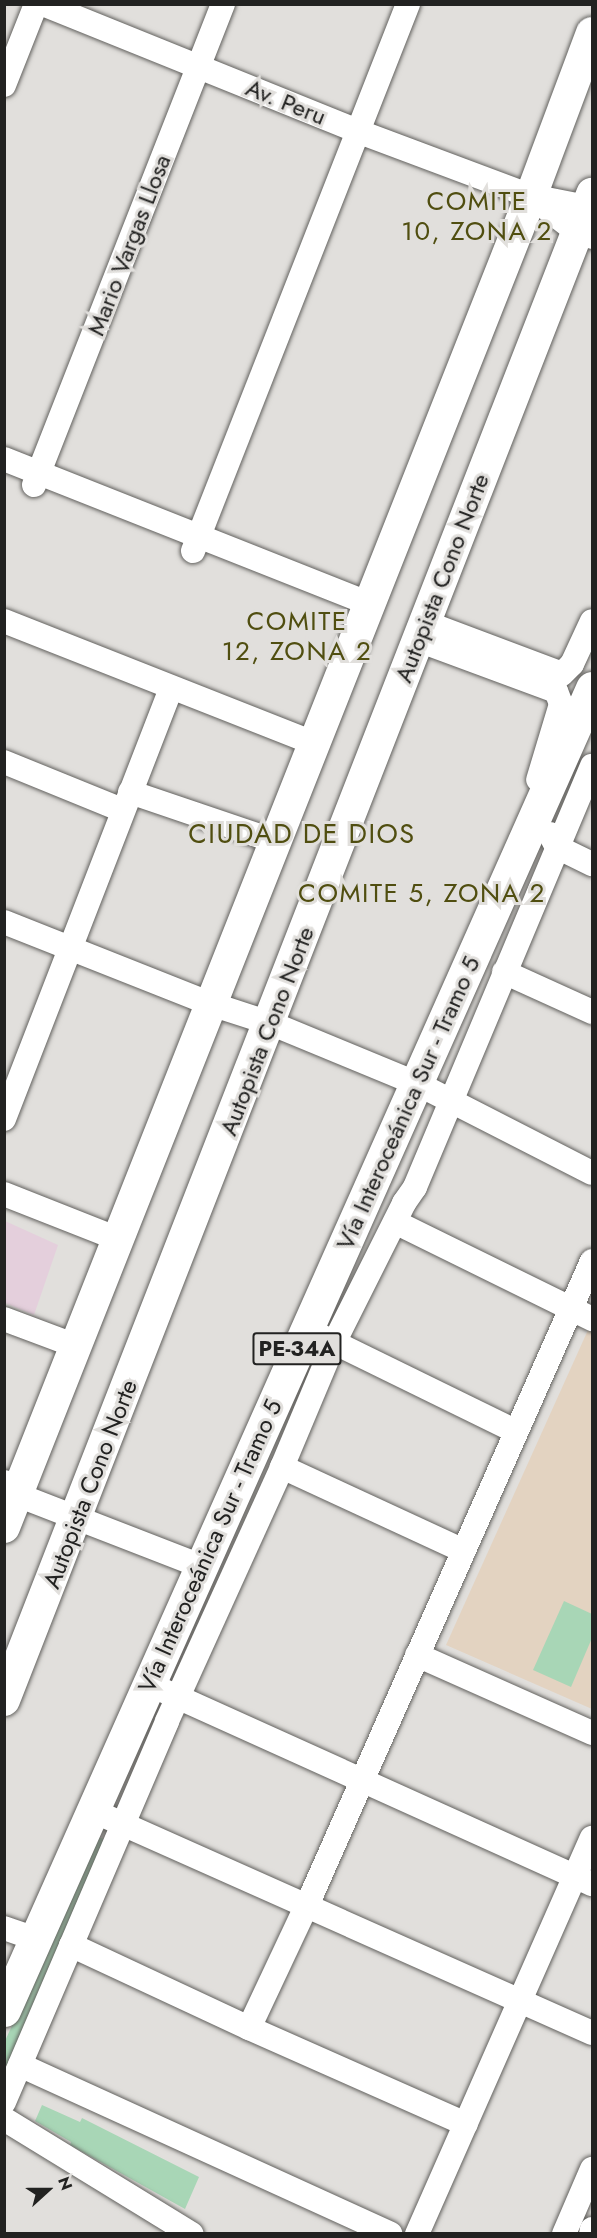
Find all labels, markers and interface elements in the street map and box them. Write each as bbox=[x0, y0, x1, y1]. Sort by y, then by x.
street label: Av. Peru bbox=[242, 73, 330, 131]
street label: Mario Vargas Llosa bbox=[81, 151, 177, 339]
district label: COMITE 10, ZONA 2 bbox=[401, 186, 553, 248]
street label: Autopista Cono Norte bbox=[389, 469, 495, 687]
district label: COMITE 12, ZONA 2 bbox=[222, 606, 372, 668]
district label: CIUDAD DE DIOS bbox=[188, 818, 416, 850]
district label: COMITE 5, ZONA 2 bbox=[298, 878, 546, 910]
street label: Autopista Cono Norte bbox=[214, 922, 320, 1140]
street label: Vía Interoceánica Sur - Tramo 5 bbox=[330, 952, 486, 1254]
road number: PE-34A bbox=[252, 1330, 342, 1368]
street label: Autopista Cono Norte bbox=[37, 1375, 143, 1593]
street label: Vía Interoceánica Sur - Tramo 5 bbox=[132, 1395, 288, 1697]
north arrow bbox=[18, 2160, 78, 2220]
text: N bbox=[52, 2173, 78, 2193]

